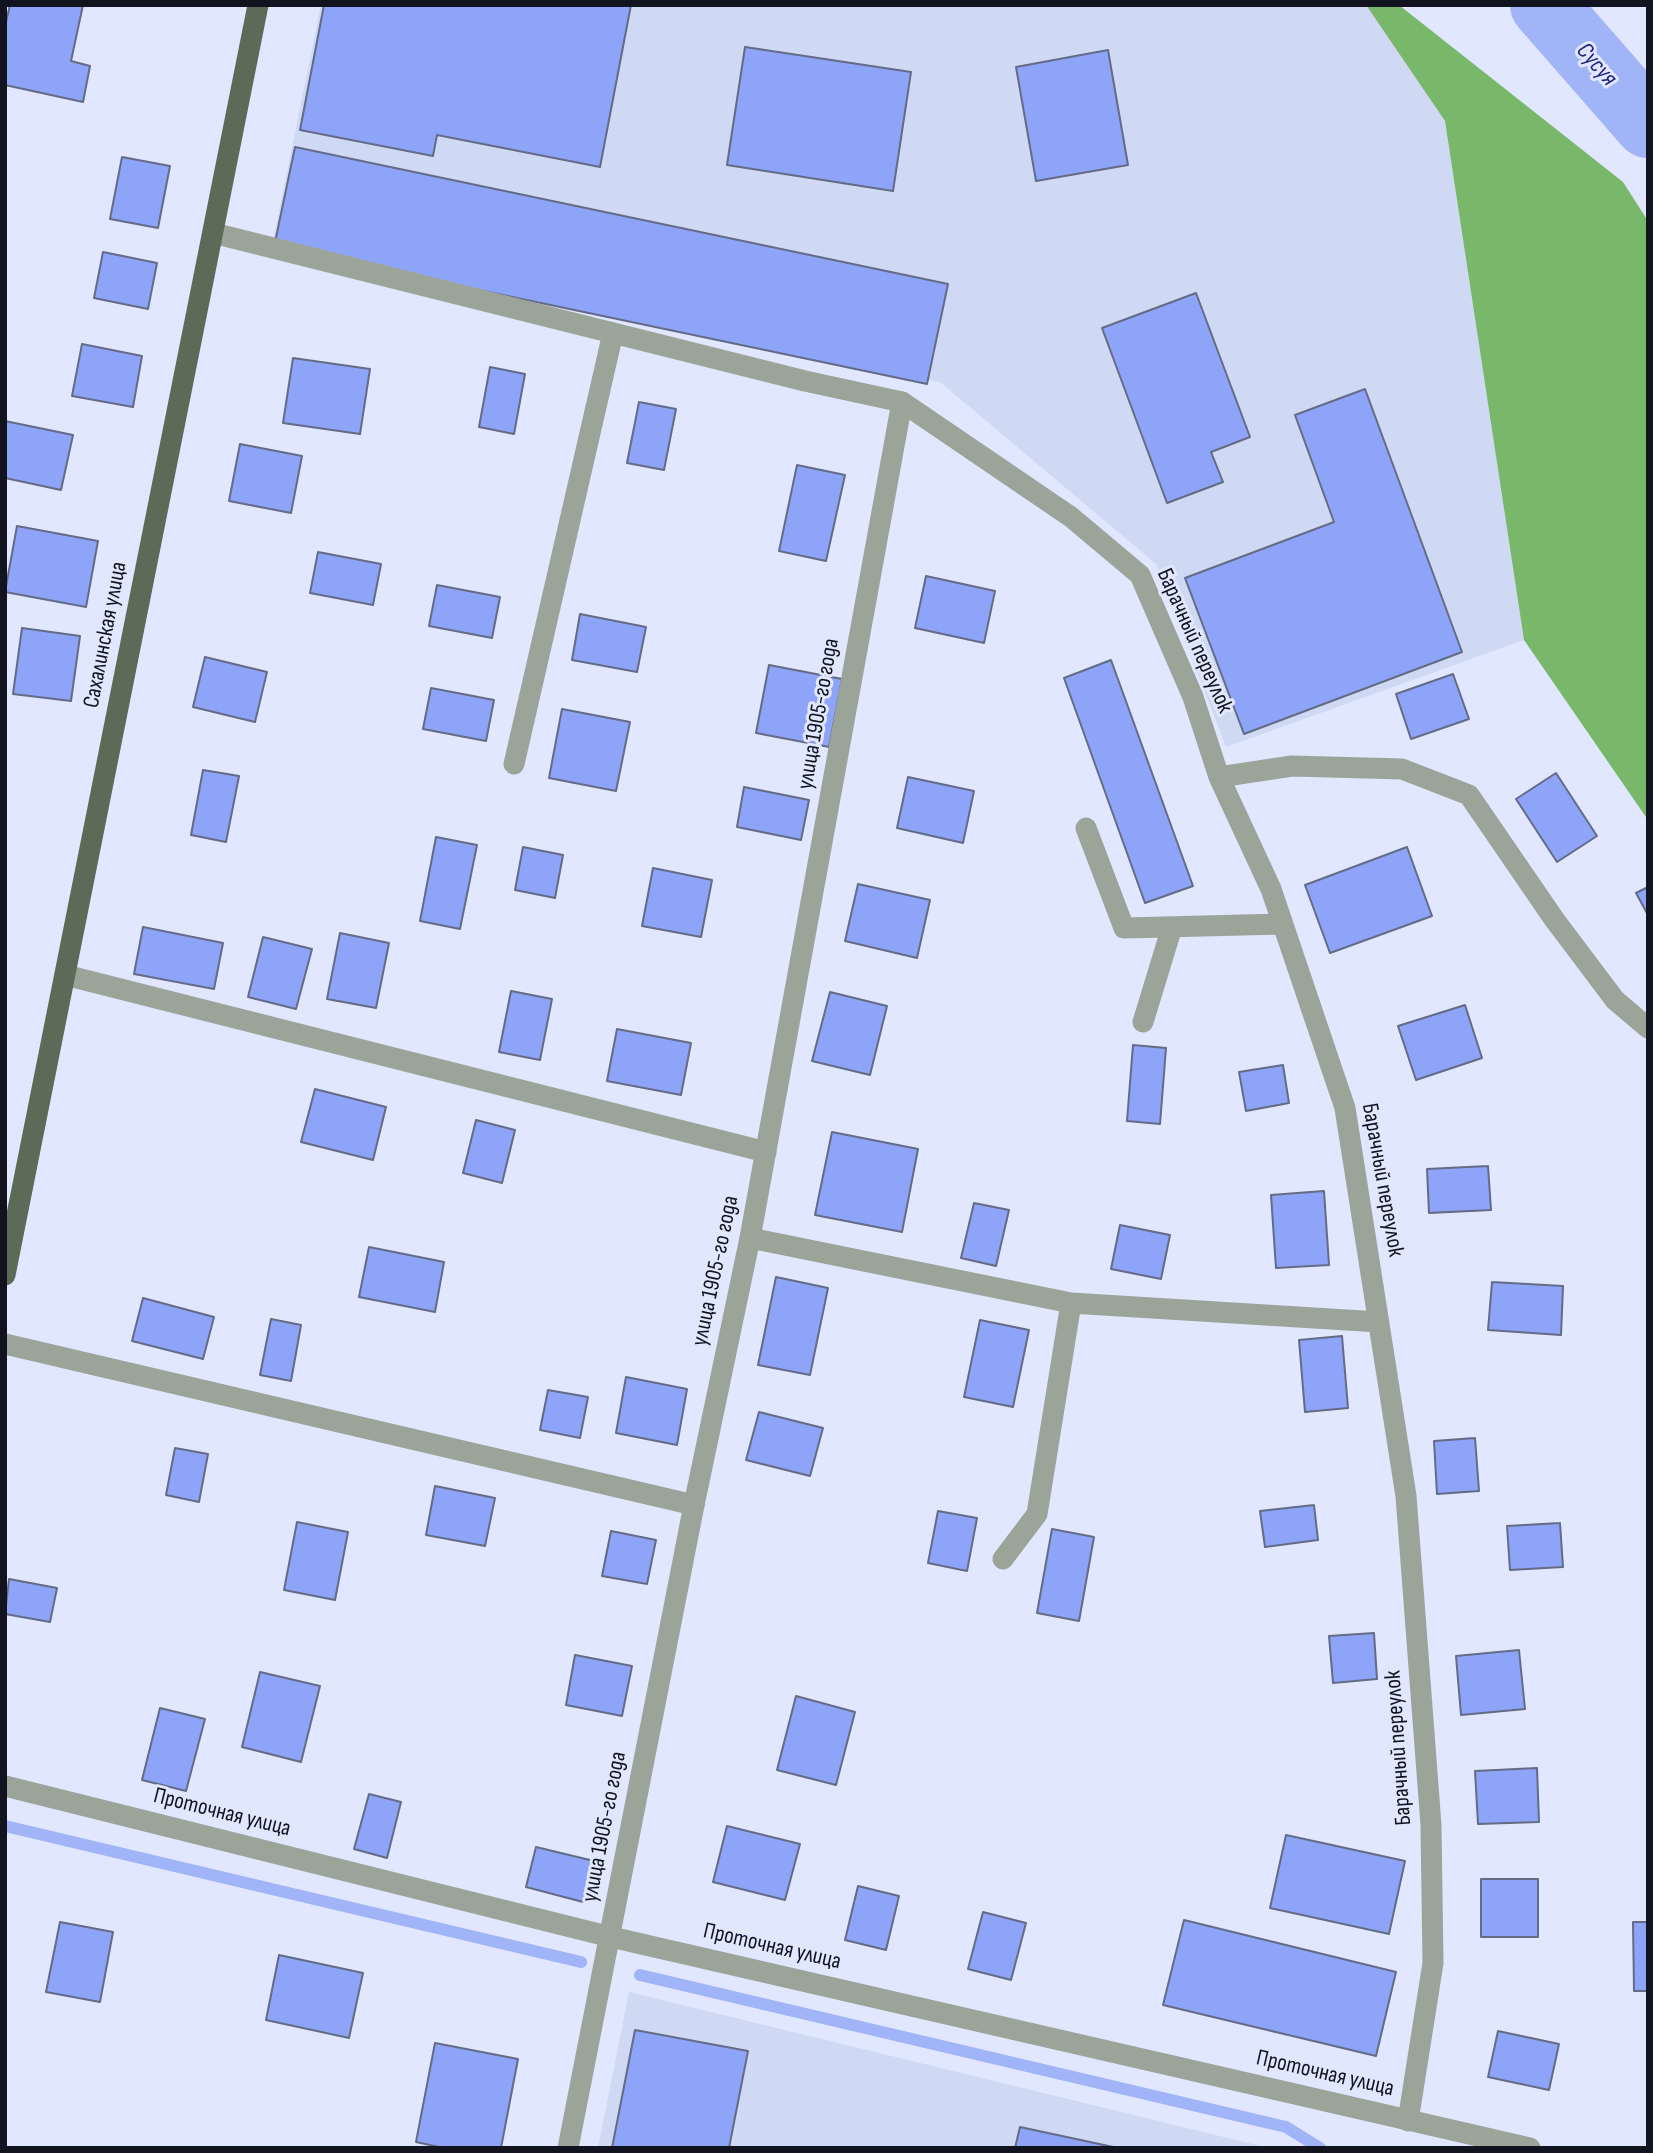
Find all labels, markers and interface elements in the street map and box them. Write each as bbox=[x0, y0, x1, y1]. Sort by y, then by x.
water label: Сусуя bbox=[1569, 37, 1623, 93]
street label: Сахалинская улица bbox=[78, 560, 134, 710]
street label: Барачный переулок bbox=[1150, 564, 1238, 718]
street label: улица 1905-го года bbox=[792, 636, 846, 792]
street label: Барачный переулок bbox=[1355, 1101, 1409, 1259]
street label: улица 1905-го года bbox=[687, 1193, 745, 1349]
street label: Барачный переулок bbox=[1380, 1670, 1418, 1826]
street label: улица 1905-го года bbox=[577, 1749, 633, 1905]
street label: Проточная улица bbox=[151, 1783, 293, 1843]
street label: Проточная улица bbox=[701, 1918, 843, 1976]
street label: Проточная улица bbox=[1254, 2045, 1396, 2103]

